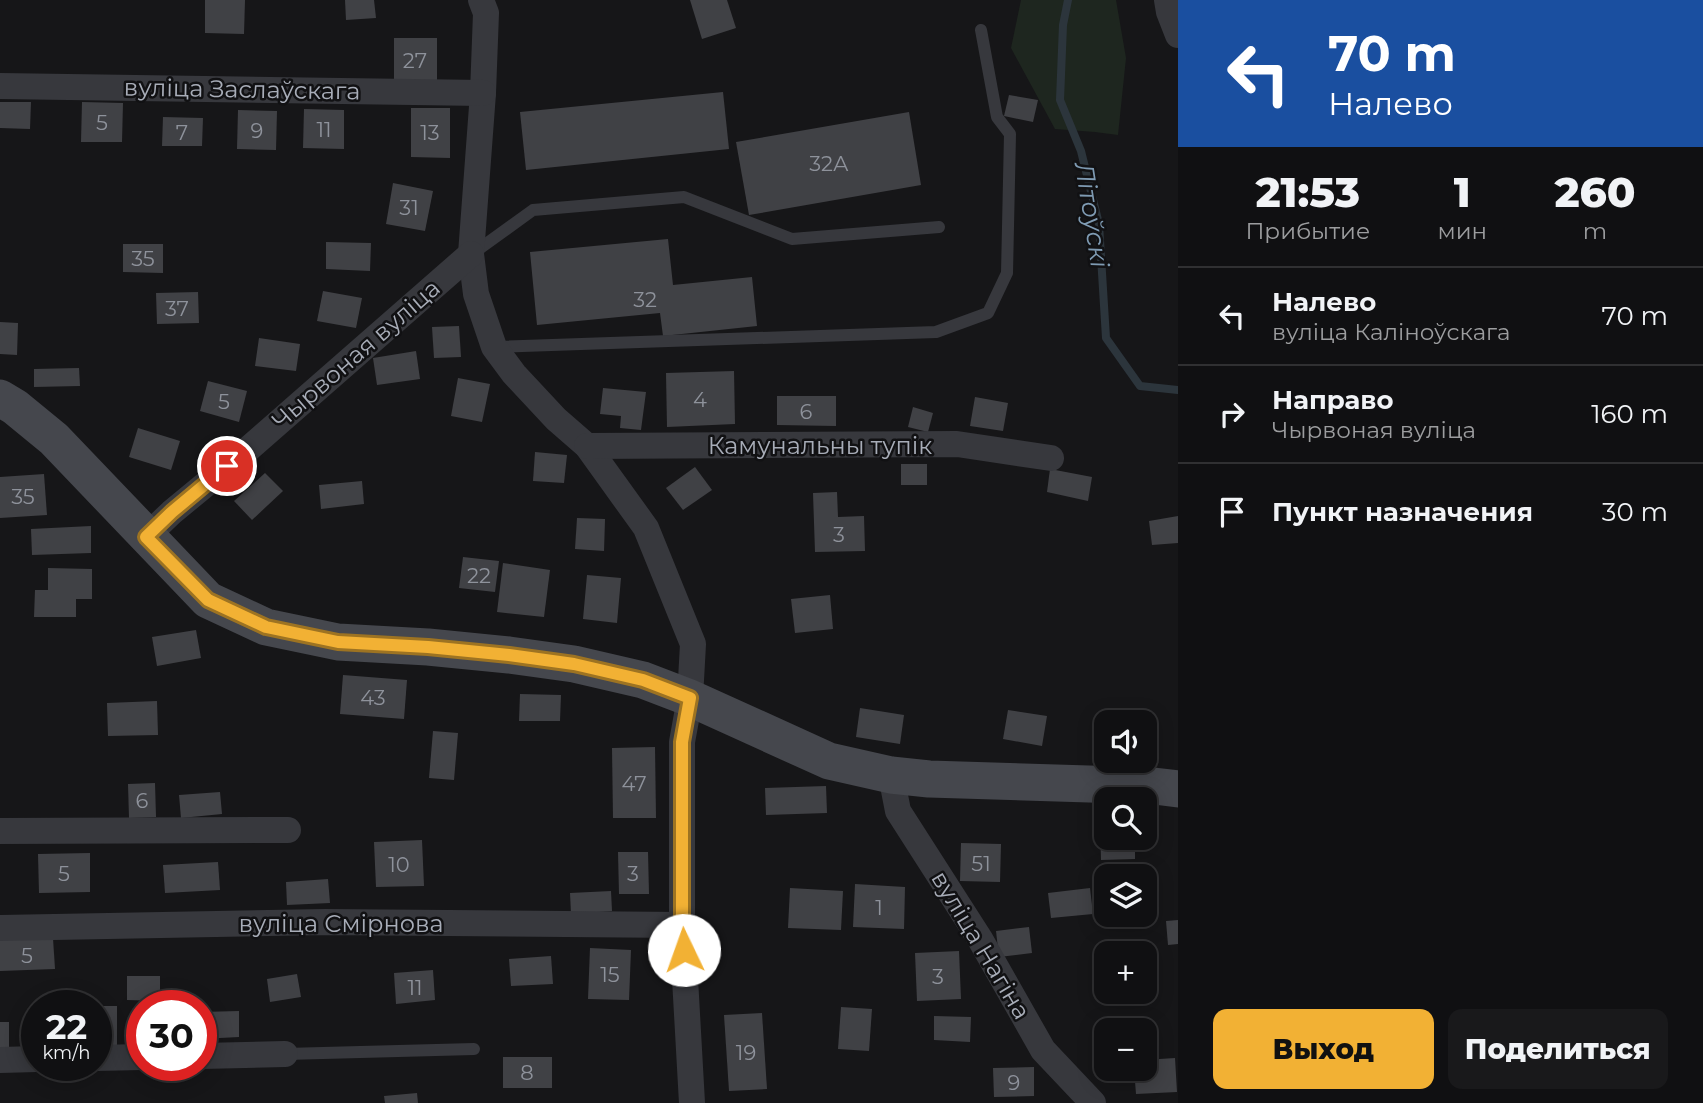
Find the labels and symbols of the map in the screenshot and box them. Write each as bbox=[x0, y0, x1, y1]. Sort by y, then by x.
house number: 27 bbox=[403, 48, 427, 73]
street label: вуліца Заслаўскага bbox=[123, 72, 361, 106]
house number: 5 bbox=[96, 110, 108, 135]
house number: 11 bbox=[316, 117, 332, 142]
house number: 9 bbox=[251, 118, 263, 143]
house number: 7 bbox=[176, 120, 188, 145]
house number: 13 bbox=[420, 120, 440, 145]
house number: 32А bbox=[809, 151, 849, 176]
water label: Літоўскі bbox=[1068, 158, 1116, 271]
house number: 31 bbox=[399, 195, 419, 220]
house number: 35 bbox=[131, 246, 155, 271]
street label: Чырвоная вуліца bbox=[266, 273, 446, 435]
house number: 32 bbox=[633, 287, 657, 312]
house number: 37 bbox=[165, 296, 189, 321]
house number: 4 bbox=[693, 387, 707, 412]
house number: 5 bbox=[218, 389, 230, 414]
house number: 6 bbox=[800, 399, 813, 424]
street label: Камунальны тупік bbox=[708, 431, 932, 460]
pin bbox=[197, 436, 257, 496]
house number: 35 bbox=[11, 484, 35, 509]
house number: 3 bbox=[833, 522, 845, 547]
house number: 22 bbox=[467, 563, 491, 588]
house number: 43 bbox=[360, 685, 386, 710]
house number: 47 bbox=[621, 771, 647, 796]
house number: 6 bbox=[136, 788, 149, 813]
house number: 51 bbox=[971, 851, 991, 876]
house number: 10 bbox=[388, 852, 410, 877]
house number: 5 bbox=[58, 861, 70, 886]
house number: 3 bbox=[627, 861, 639, 886]
street label: вуліца Нагіна bbox=[925, 866, 1037, 1024]
house number: 1 bbox=[875, 895, 883, 920]
street label: вуліца Смірнова bbox=[238, 909, 444, 938]
position arrow bbox=[647, 913, 721, 987]
house number: 5 bbox=[21, 943, 33, 968]
house number: 15 bbox=[600, 962, 620, 987]
house number: 3 bbox=[932, 964, 944, 989]
house number: 11 bbox=[407, 975, 423, 1000]
speed limit sign: 30 bbox=[126, 990, 217, 1081]
house number: 19 bbox=[736, 1040, 756, 1065]
house number: 8 bbox=[520, 1060, 534, 1085]
house number: 9 bbox=[1008, 1070, 1020, 1095]

